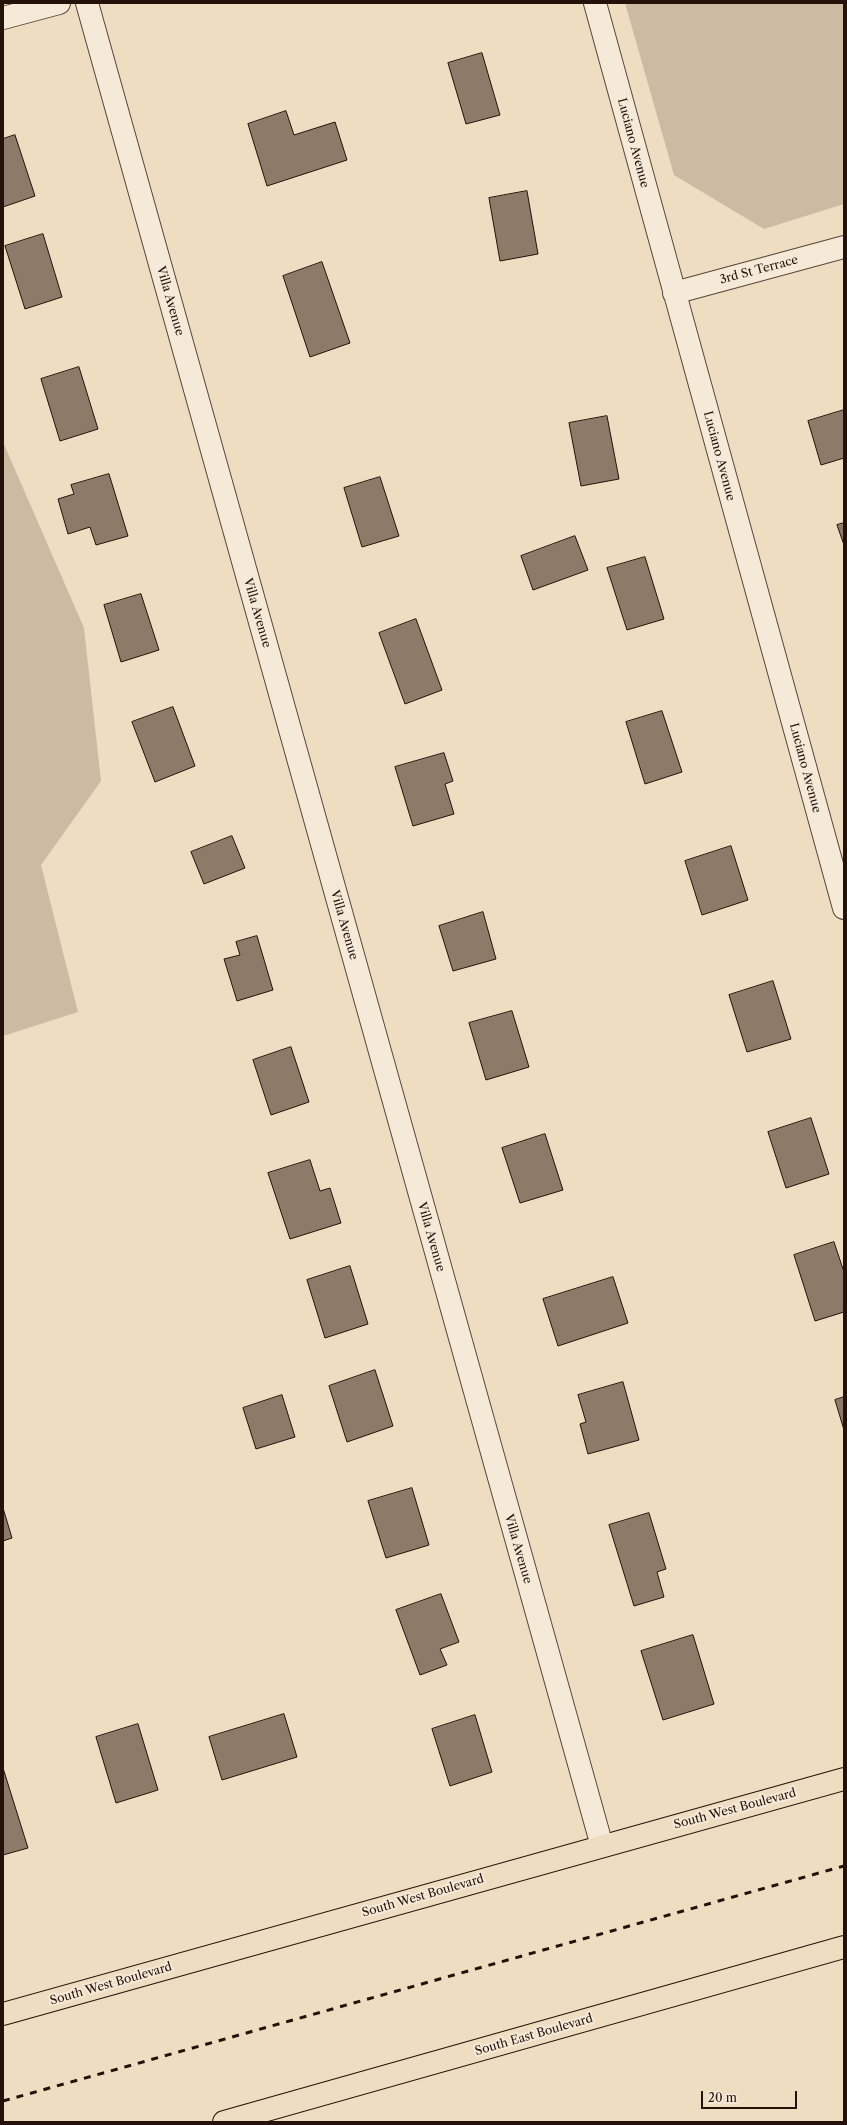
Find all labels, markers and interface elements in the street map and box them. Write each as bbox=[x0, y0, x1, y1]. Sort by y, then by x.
street label: Luciano Avenue bbox=[614, 97, 652, 189]
street label: 3rd St Terrace bbox=[718, 253, 800, 287]
street label: Villa Avenue bbox=[153, 265, 187, 337]
street label: Luciano Avenue bbox=[700, 410, 738, 502]
street label: Villa Avenue bbox=[240, 577, 274, 649]
street label: Luciano Avenue bbox=[786, 722, 824, 814]
street label: Villa Avenue bbox=[327, 889, 361, 961]
street label: Villa Avenue bbox=[414, 1201, 448, 1273]
street label: Villa Avenue bbox=[501, 1513, 535, 1585]
street label: South West Boulevard bbox=[672, 1786, 798, 1832]
street label: South West Boulevard bbox=[360, 1872, 486, 1920]
street label: South West Boulevard bbox=[48, 1960, 174, 2008]
street label: South East Boulevard bbox=[473, 2011, 595, 2059]
scale bar bbox=[703, 2083, 799, 2109]
text: 20 m bbox=[708, 2090, 737, 2105]

